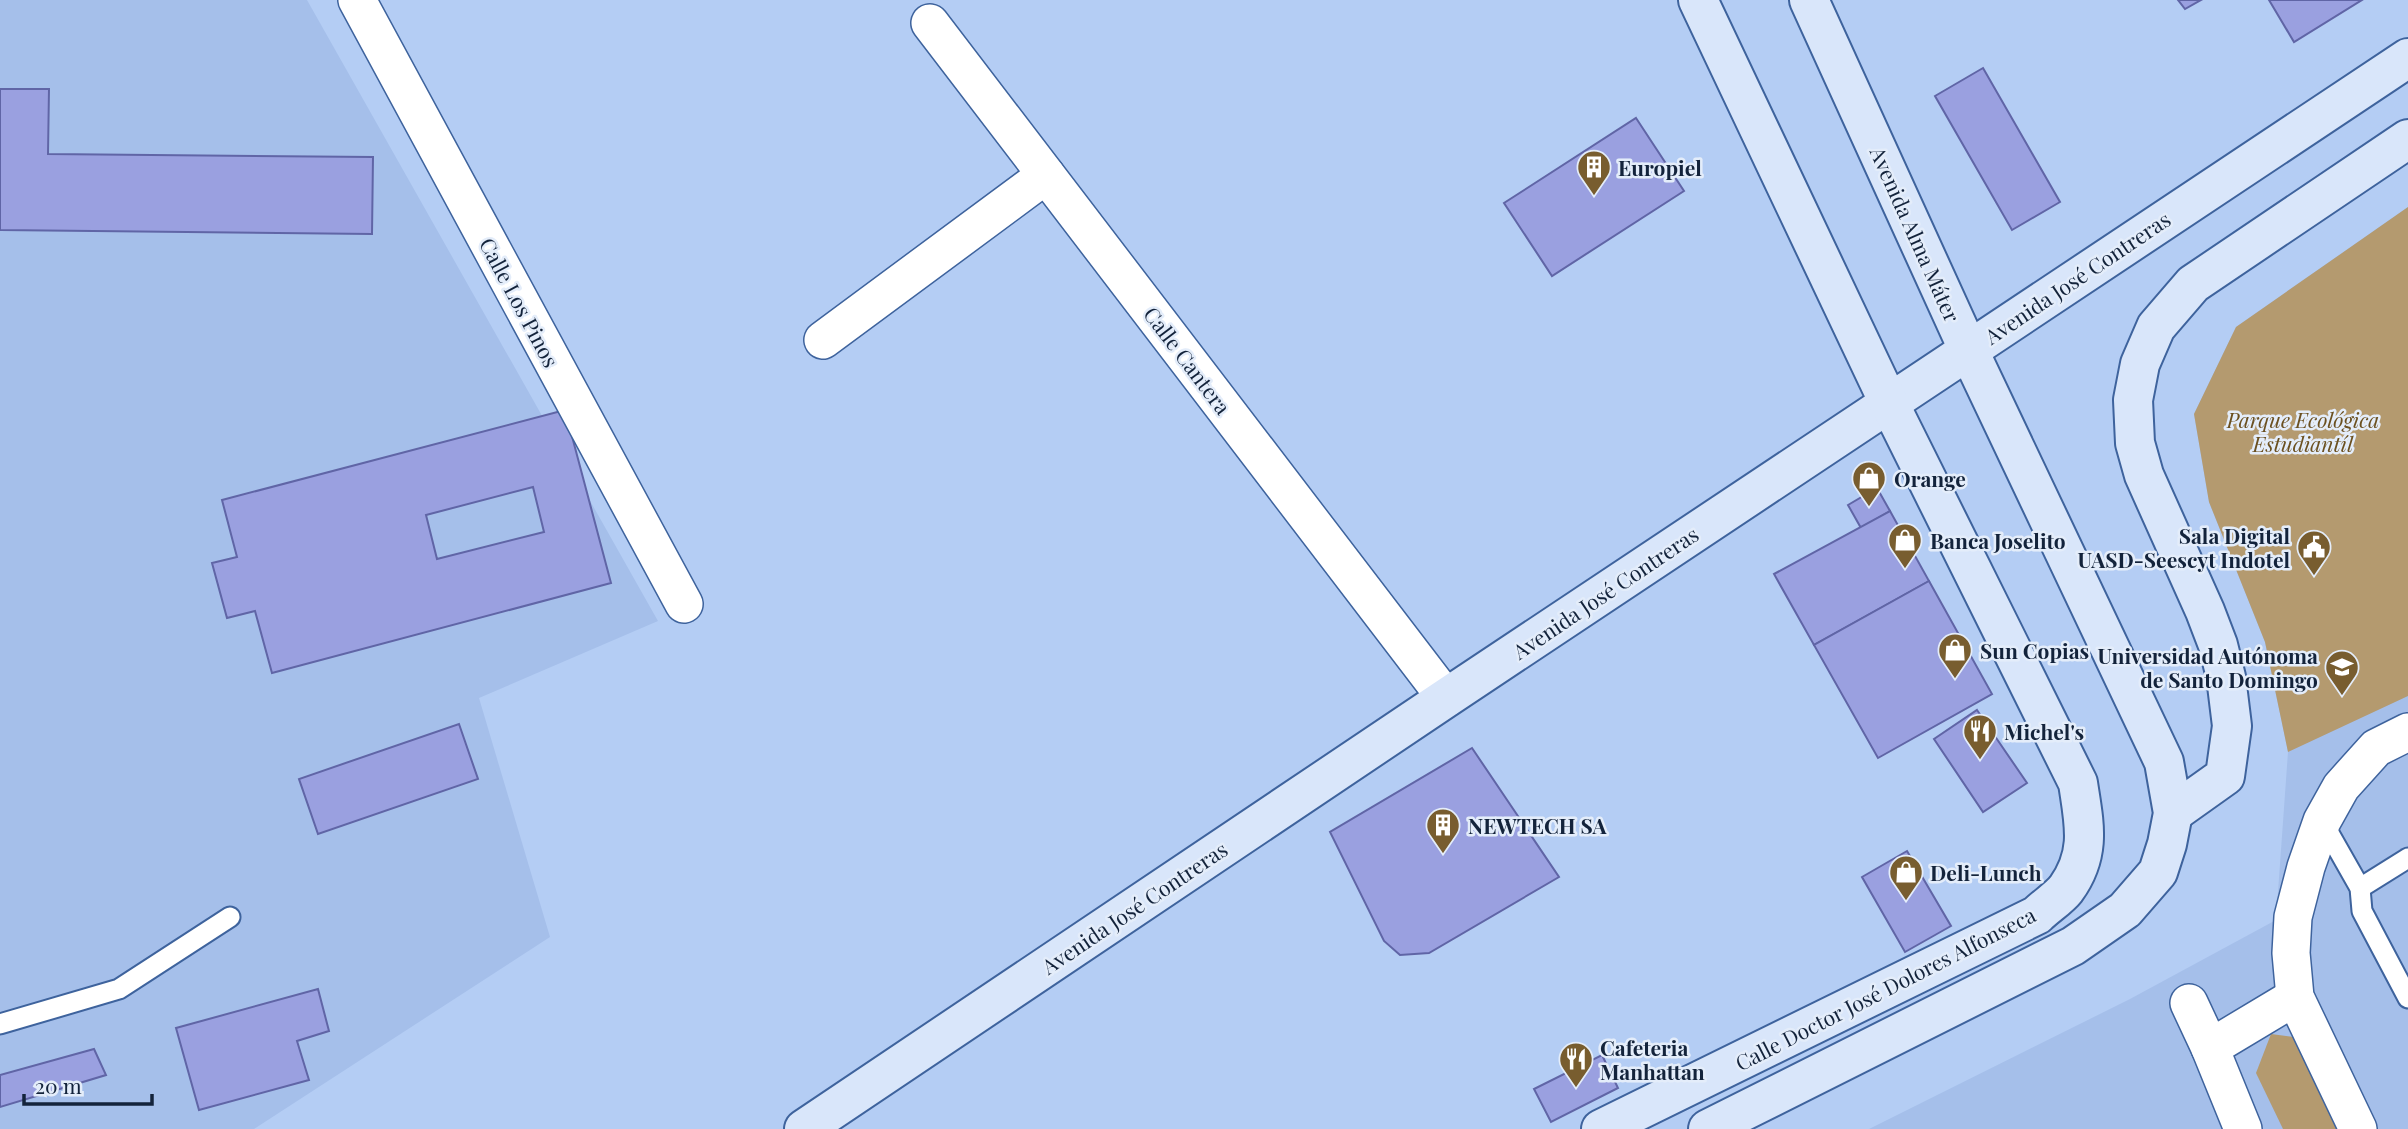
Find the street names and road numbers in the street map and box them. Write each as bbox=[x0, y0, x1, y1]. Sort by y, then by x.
street label: Avenida Alma Máter bbox=[1864, 141, 1967, 327]
street label: Avenida José Contreras bbox=[1978, 204, 2175, 350]
street label: Calle Los Pinos bbox=[474, 232, 566, 372]
street label: Calle Cantera bbox=[1138, 301, 1238, 420]
street label: Avenida José Contreras bbox=[1506, 519, 1703, 665]
street label: Avenida José Contreras bbox=[1035, 834, 1232, 980]
street label: Calle Doctor José Dolores Alfonseca bbox=[1730, 900, 2040, 1076]

